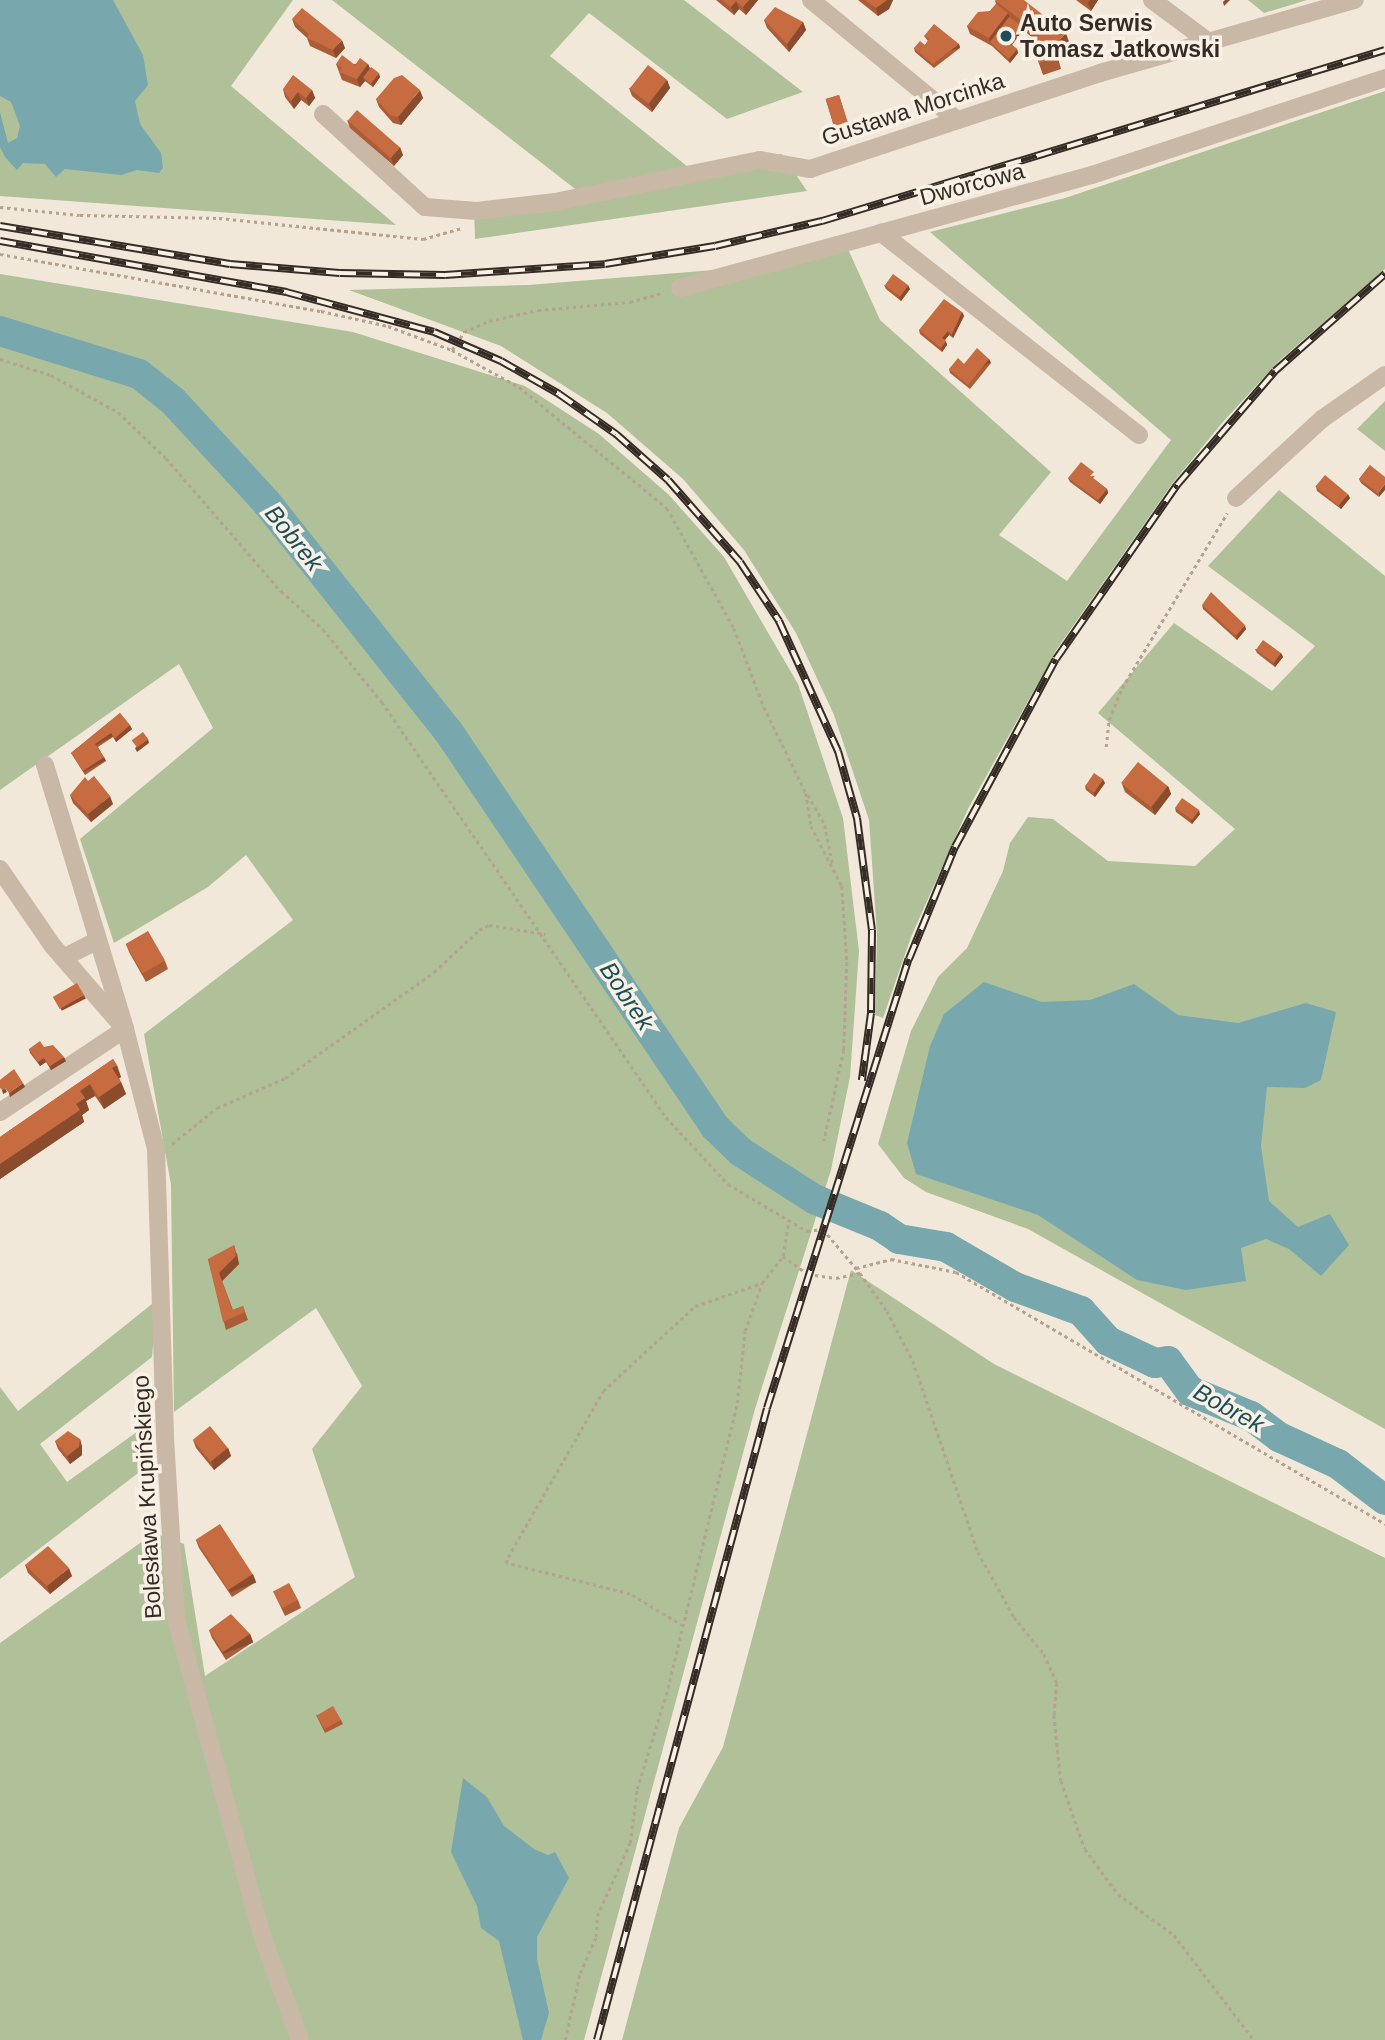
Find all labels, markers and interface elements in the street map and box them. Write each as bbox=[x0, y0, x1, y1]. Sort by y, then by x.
place label: Auto Serwis Tomasz Jatkowski bbox=[1020, 9, 1220, 63]
marker: Auto Serwis Tomasz Jatkowski bbox=[998, 28, 1014, 44]
street label: Gustawa Morcinka bbox=[818, 66, 1008, 152]
street label: Dworcowa bbox=[917, 157, 1027, 211]
water label: Bobrek bbox=[259, 499, 329, 577]
water label: Bobrek bbox=[594, 956, 660, 1036]
street label: Bolesława Krupińskiego bbox=[127, 1374, 167, 1620]
water label: Bobrek bbox=[1189, 1377, 1269, 1439]

